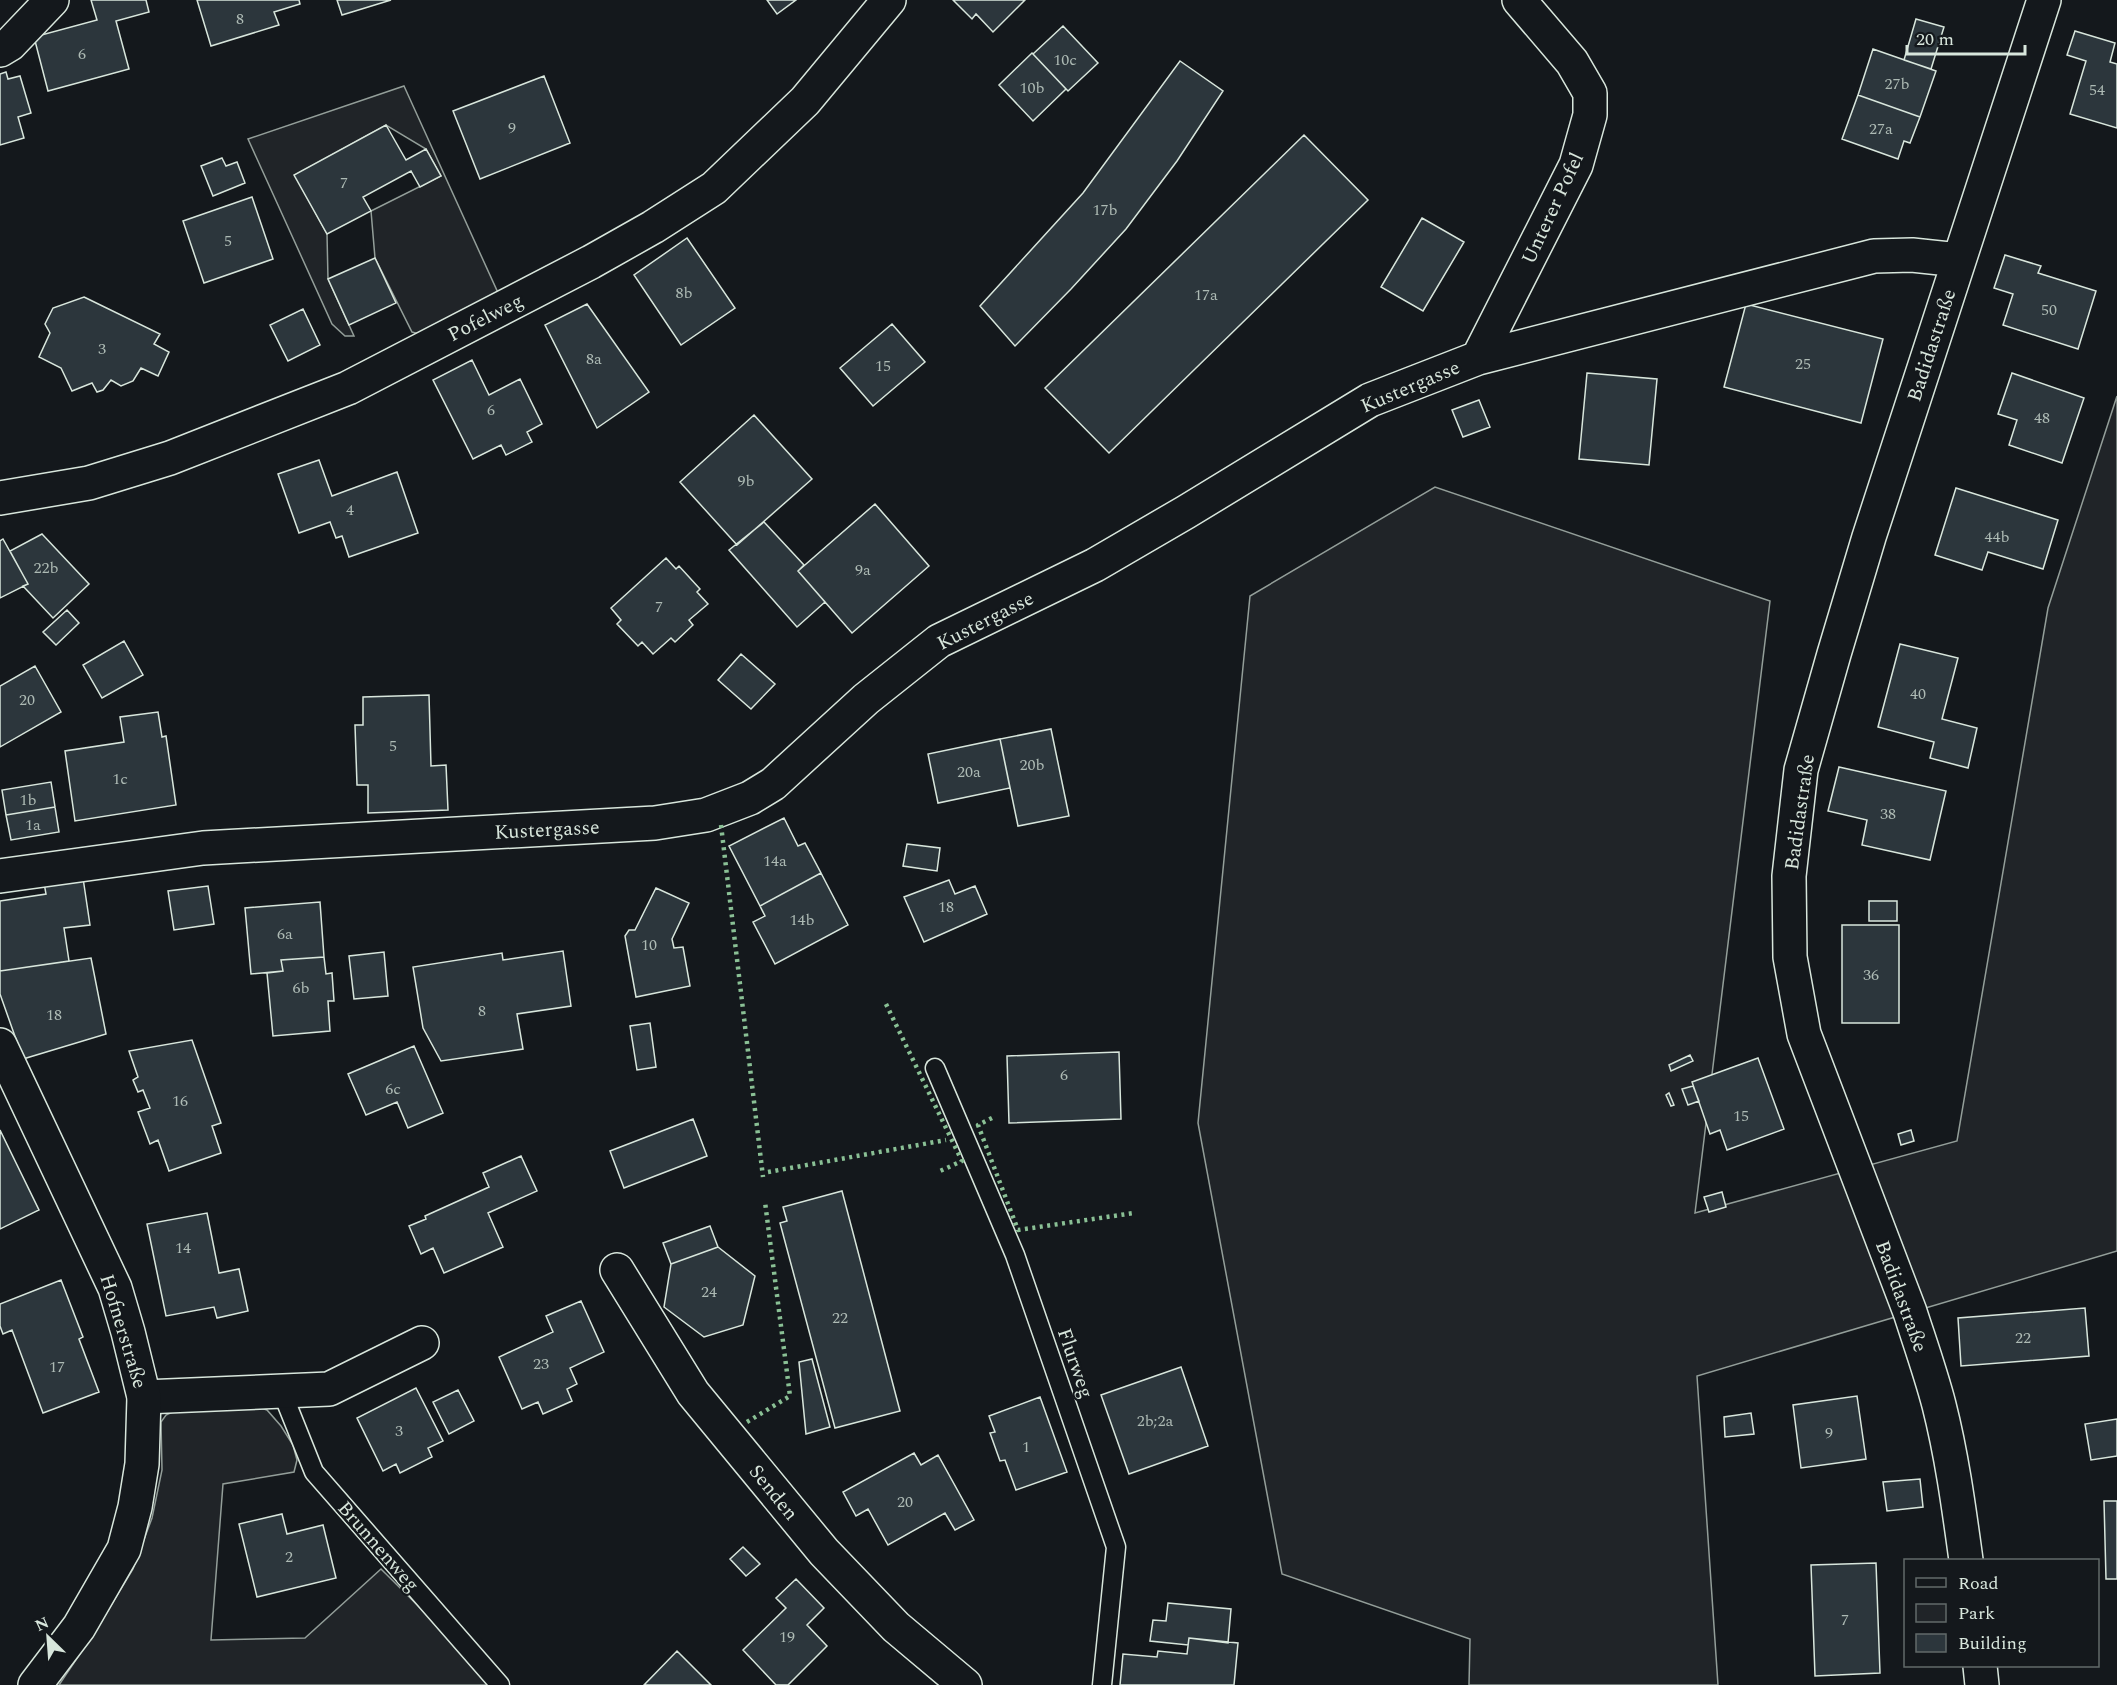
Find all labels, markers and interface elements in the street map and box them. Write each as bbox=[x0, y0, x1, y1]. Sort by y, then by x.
house number: 8 bbox=[236, 7, 244, 31]
scale bar bbox=[1907, 18, 2026, 56]
text: 20 m bbox=[1916, 26, 1954, 53]
house number: 6 bbox=[78, 42, 86, 66]
house number: 10c bbox=[1053, 48, 1077, 72]
house number: 27b bbox=[1885, 72, 1910, 96]
house number: 10b bbox=[1020, 76, 1045, 100]
house number: 54 bbox=[2089, 78, 2105, 102]
house number: 9 bbox=[508, 116, 516, 140]
house number: 27a bbox=[1869, 117, 1893, 141]
street label: Unterer Pofel bbox=[1514, 148, 1592, 269]
house number: 7 bbox=[340, 171, 348, 195]
house number: 17b bbox=[1093, 198, 1118, 222]
house number: 5 bbox=[224, 229, 232, 253]
house number: 8b bbox=[676, 281, 693, 305]
house number: 17a bbox=[1194, 283, 1218, 307]
street label: Badidastraße bbox=[1900, 285, 1964, 405]
street label: Pofelweg bbox=[442, 286, 528, 350]
house number: 50 bbox=[2041, 298, 2057, 322]
house number: 3 bbox=[98, 337, 106, 361]
house number: 8a bbox=[586, 347, 602, 371]
house number: 25 bbox=[1795, 352, 1811, 376]
street label: Kustergasse bbox=[1356, 353, 1465, 421]
house number: 15 bbox=[875, 354, 891, 378]
house number: 6 bbox=[487, 398, 495, 422]
house number: 48 bbox=[2034, 406, 2050, 430]
house number: 9b bbox=[738, 469, 755, 493]
house number: 4 bbox=[346, 498, 354, 522]
house number: 44b bbox=[1985, 525, 2010, 549]
house number: 22b bbox=[34, 556, 59, 580]
house number: 9a bbox=[855, 558, 871, 582]
street label: Kustergasse bbox=[932, 584, 1039, 658]
house number: 7 bbox=[655, 595, 663, 619]
house number: 40 bbox=[1910, 682, 1926, 706]
house number: 20 bbox=[19, 688, 35, 712]
house number: 5 bbox=[389, 734, 397, 758]
street label: Badidastraße bbox=[1777, 752, 1823, 872]
house number: 20b bbox=[1020, 753, 1045, 777]
house number: 20a bbox=[957, 760, 981, 784]
house number: 1c bbox=[112, 767, 128, 791]
house number: 1b bbox=[20, 788, 37, 812]
house number: 38 bbox=[1880, 802, 1896, 826]
street label: Kustergasse bbox=[494, 812, 600, 848]
house number: 1a bbox=[25, 813, 41, 837]
house number: 14a bbox=[763, 849, 787, 873]
house number: 18 bbox=[938, 895, 954, 919]
house number: 14b bbox=[790, 908, 815, 932]
house number: 6a bbox=[277, 922, 293, 946]
house number: 10 bbox=[641, 933, 657, 957]
house number: 36 bbox=[1863, 963, 1879, 987]
house number: 6b bbox=[293, 976, 310, 1000]
house number: 8 bbox=[478, 999, 486, 1023]
house number: 18 bbox=[46, 1003, 62, 1027]
house number: 6 bbox=[1060, 1063, 1068, 1087]
house number: 6c bbox=[385, 1077, 401, 1101]
house number: 16 bbox=[172, 1089, 188, 1113]
house number: 15 bbox=[1733, 1104, 1749, 1128]
house number: 14 bbox=[175, 1236, 191, 1260]
street label: Badidastraße bbox=[1867, 1236, 1935, 1356]
street label: Hofnerstraße bbox=[91, 1270, 155, 1392]
house number: 24 bbox=[701, 1280, 717, 1304]
house number: 22 bbox=[832, 1306, 848, 1330]
street label: Flurweg bbox=[1049, 1324, 1101, 1403]
house number: 22 bbox=[2015, 1326, 2031, 1350]
house number: 23 bbox=[533, 1352, 549, 1376]
house number: 17 bbox=[49, 1355, 65, 1379]
house number: 2b;2a bbox=[1137, 1409, 1173, 1433]
house number: 3 bbox=[395, 1419, 403, 1443]
house number: 9 bbox=[1825, 1421, 1833, 1445]
house number: 1 bbox=[1022, 1435, 1030, 1459]
street label: Senden bbox=[741, 1458, 805, 1527]
house number: 20 bbox=[897, 1490, 913, 1514]
street label: Brunnenweg bbox=[330, 1494, 426, 1599]
house number: 2 bbox=[285, 1545, 293, 1569]
legend bbox=[1904, 1559, 2099, 1667]
text: Road bbox=[1958, 1570, 1999, 1597]
text: Park bbox=[1958, 1600, 1995, 1627]
north arrow bbox=[18, 1607, 78, 1667]
house number: 7 bbox=[1841, 1608, 1849, 1632]
text: N bbox=[31, 1611, 53, 1638]
house number: 19 bbox=[779, 1625, 795, 1649]
text: Building bbox=[1958, 1630, 2027, 1657]

